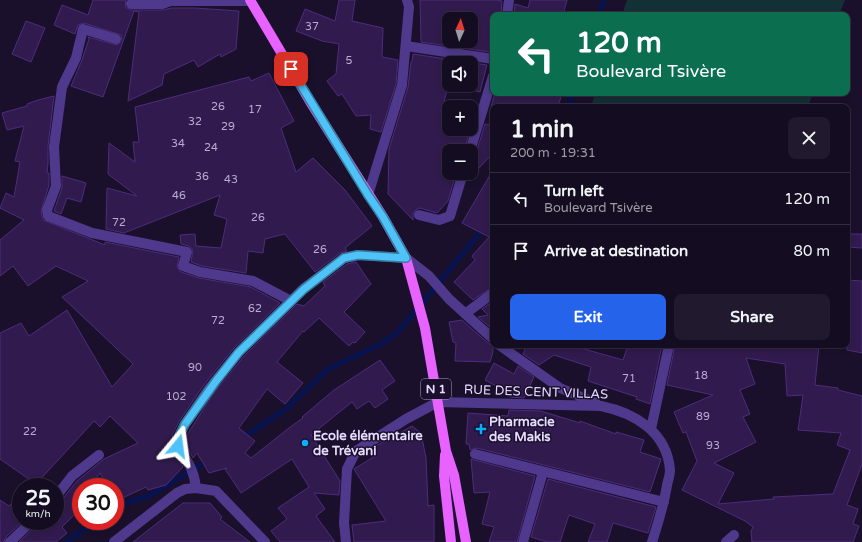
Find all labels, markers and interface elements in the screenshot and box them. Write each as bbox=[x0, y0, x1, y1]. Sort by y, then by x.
north arrow bbox=[442, 12, 478, 48]
map controls bbox=[442, 12, 478, 180]
house number: 37 bbox=[305, 20, 319, 33]
text: 120 m bbox=[576, 26, 662, 60]
icon: left bbox=[510, 28, 562, 80]
pin bbox=[274, 52, 308, 86]
house number: 5 bbox=[346, 54, 353, 67]
button: sound bbox=[442, 56, 478, 92]
icon: arrive bbox=[280, 58, 302, 80]
text: Boulevard Tsivère bbox=[576, 60, 726, 82]
house number: 26 bbox=[211, 100, 225, 113]
button: + bbox=[442, 100, 478, 136]
house number: 17 bbox=[248, 103, 262, 116]
house number: 32 bbox=[188, 115, 202, 128]
text: 1 min bbox=[510, 115, 574, 144]
button: close bbox=[788, 117, 830, 159]
house number: 29 bbox=[221, 120, 235, 133]
house number: 34 bbox=[171, 137, 185, 150]
house number: 24 bbox=[204, 141, 218, 154]
button: − bbox=[442, 144, 478, 180]
text: 200 m · 19:31 bbox=[510, 145, 596, 161]
house number: 36 bbox=[195, 170, 209, 183]
house number: 43 bbox=[224, 173, 238, 186]
text: Turn left bbox=[544, 182, 604, 200]
icon: left bbox=[510, 188, 532, 210]
house number: 46 bbox=[172, 189, 186, 202]
text: 120 m bbox=[784, 190, 830, 208]
text: Boulevard Tsivère bbox=[544, 200, 653, 216]
house number: 26 bbox=[251, 211, 265, 224]
house number: 72 bbox=[112, 216, 126, 229]
icon: arrive bbox=[510, 240, 532, 262]
text: Arrive at destination bbox=[544, 242, 688, 260]
text: 80 m bbox=[793, 242, 830, 260]
house number: 26 bbox=[313, 243, 327, 256]
button: Exit bbox=[510, 294, 666, 340]
button: Share bbox=[674, 294, 830, 340]
house number: 62 bbox=[248, 302, 262, 315]
house number: 72 bbox=[211, 314, 225, 327]
house number: 90 bbox=[188, 361, 202, 374]
house number: 18 bbox=[694, 369, 708, 382]
house number: 71 bbox=[622, 372, 636, 385]
road number: N 1 bbox=[421, 379, 451, 399]
street label: RUE DES CENT VILLAS bbox=[464, 381, 608, 403]
house number: 102 bbox=[166, 390, 186, 403]
house number: 89 bbox=[696, 410, 710, 423]
place label: Pharmacie des Makis bbox=[489, 414, 555, 445]
marker: Pharmacie des Makis bbox=[476, 424, 486, 434]
house number: 22 bbox=[23, 425, 37, 438]
position arrow bbox=[157, 425, 199, 467]
place label: Ecole élémentaire de Trévani bbox=[313, 428, 423, 459]
marker: Ecole élémentaire de Trévani bbox=[300, 438, 310, 448]
house number: 93 bbox=[706, 439, 720, 452]
speed limit sign: 30 bbox=[72, 478, 124, 530]
text: 25 bbox=[25, 487, 51, 511]
text: km/h bbox=[25, 508, 51, 520]

